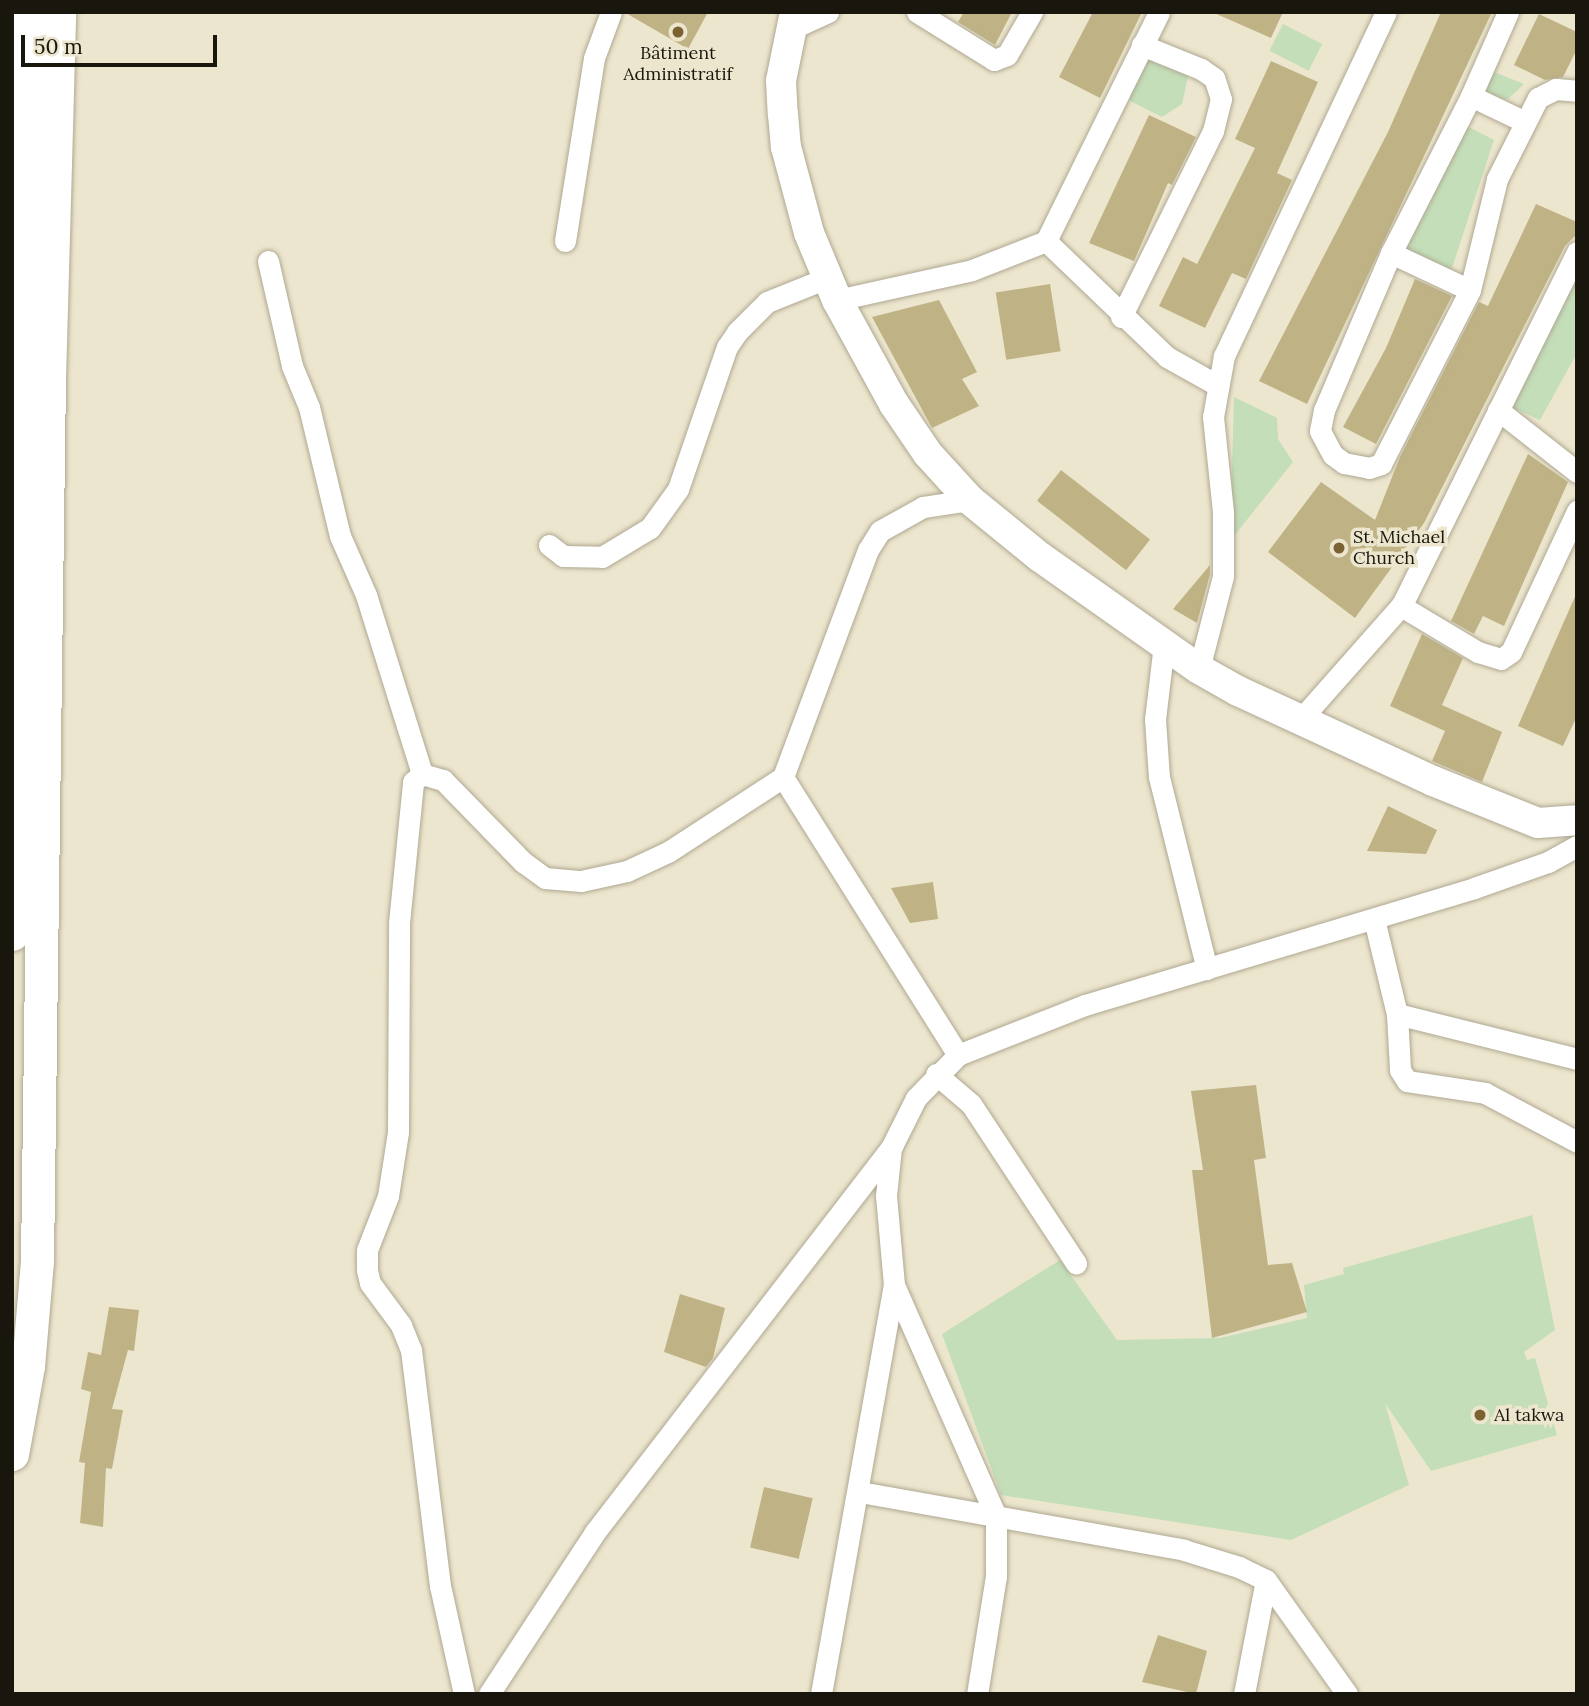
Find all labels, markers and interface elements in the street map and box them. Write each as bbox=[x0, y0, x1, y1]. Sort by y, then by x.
scale bar bbox=[24, 21, 220, 65]
marker: Bâtiment Administratif bbox=[670, 24, 686, 40]
text: 50 m bbox=[34, 33, 83, 60]
place label: Bâtiment Administratif bbox=[623, 43, 733, 86]
place label: St. Michael Church bbox=[1353, 527, 1445, 570]
marker: St. Michael Church bbox=[1331, 540, 1347, 556]
place label: Al takwa bbox=[1494, 1404, 1564, 1426]
marker: Al takwa bbox=[1472, 1407, 1488, 1423]

